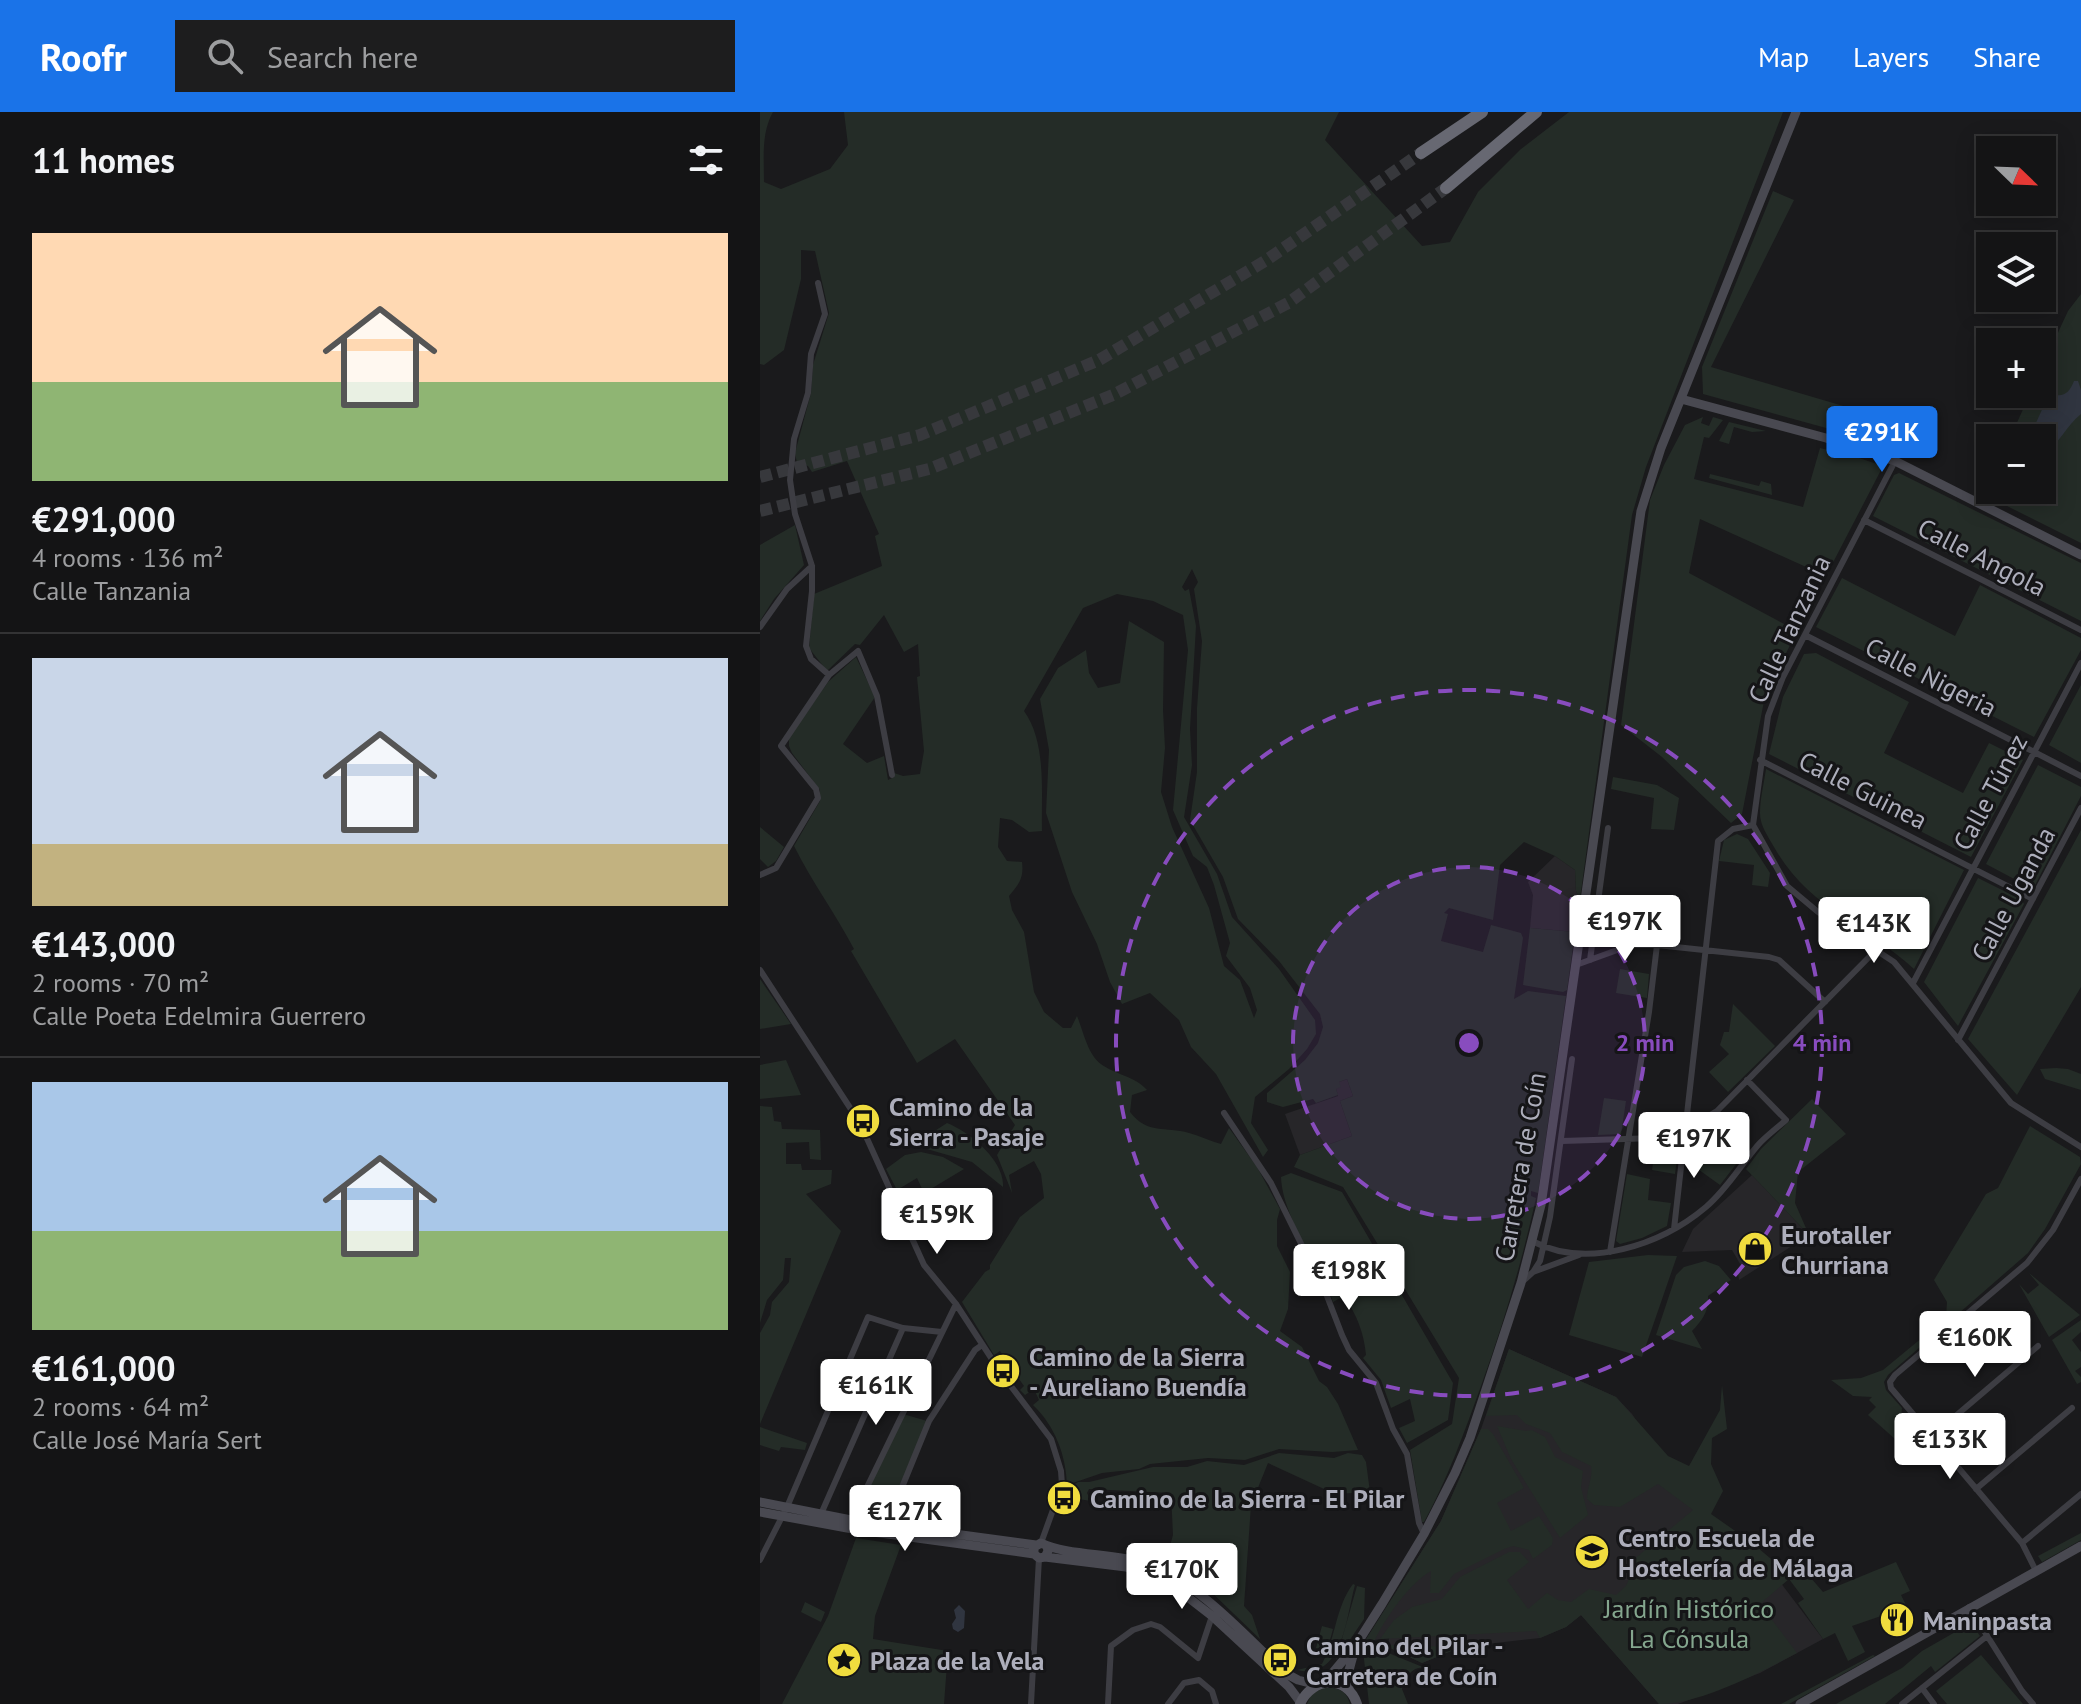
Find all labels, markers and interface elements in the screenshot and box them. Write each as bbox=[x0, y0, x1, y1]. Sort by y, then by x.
search box bbox=[175, 20, 735, 92]
text: Roofr bbox=[40, 32, 127, 81]
icon: search bbox=[203, 34, 247, 78]
text: Search here bbox=[267, 37, 418, 76]
text: Map bbox=[1758, 38, 1809, 75]
text: Layers bbox=[1853, 38, 1929, 75]
text: Share bbox=[1973, 38, 2041, 75]
north arrow bbox=[1976, 136, 2056, 216]
map controls bbox=[1976, 136, 2056, 504]
text: 11 homes bbox=[32, 138, 175, 182]
icon: filters bbox=[684, 138, 728, 182]
button: layers bbox=[1976, 232, 2056, 312]
icon: home bbox=[308, 285, 452, 429]
button: + bbox=[1976, 328, 2056, 408]
pin: €291K bbox=[1826, 406, 1938, 474]
text: €291K bbox=[1844, 415, 1920, 448]
button: − bbox=[1976, 424, 2056, 504]
text: €291,000 bbox=[32, 497, 176, 541]
street label: Calle Angola bbox=[1912, 511, 2052, 603]
text: 4 rooms · 136 m² bbox=[32, 541, 224, 574]
street label: Calle Tanzania bbox=[1740, 550, 1838, 708]
text: Calle Tanzania bbox=[32, 574, 191, 607]
street label: Calle Nigeria bbox=[1860, 630, 2002, 724]
icon: home bbox=[308, 710, 452, 854]
street label: Calle Túnez bbox=[1946, 728, 2034, 856]
street label: Calle Guinea bbox=[1793, 744, 1933, 836]
street label: Calle Uganda bbox=[1964, 821, 2062, 967]
pin: €197K bbox=[1569, 895, 1681, 963]
pin: €143K bbox=[1818, 897, 1930, 965]
text: €197K bbox=[1587, 904, 1663, 937]
text: €143K bbox=[1836, 906, 1912, 939]
text: €143,000 bbox=[32, 922, 176, 966]
text: 2 rooms · 70 m² bbox=[32, 966, 209, 999]
text: Calle Poeta Edelmira Guerrero bbox=[32, 999, 366, 1032]
text: 2 min bbox=[1616, 1027, 1674, 1058]
text: 4 min bbox=[1793, 1027, 1851, 1058]
centre of rings bbox=[1455, 1029, 1483, 1057]
street label: Carretera de Coín bbox=[1487, 1070, 1553, 1264]
place label: Camino de la Sierra - Pasaje bbox=[889, 1090, 1044, 1153]
bus stop icon: Camino de la Sierra - Pasaje bbox=[844, 1102, 882, 1140]
pin: €197K bbox=[1638, 1112, 1750, 1180]
text: €197K bbox=[1656, 1121, 1732, 1154]
icon: home bbox=[308, 1134, 452, 1278]
pin: €159K bbox=[881, 1188, 993, 1256]
text: €159K bbox=[899, 1197, 975, 1230]
place label: Eurotaller Churriana bbox=[1781, 1218, 1892, 1281]
shop icon: Eurotaller Churriana bbox=[1736, 1230, 1774, 1268]
pin: €198K bbox=[1293, 1244, 1405, 1312]
text: €198K bbox=[1311, 1253, 1387, 1286]
pin: €160K bbox=[1919, 1311, 2031, 1379]
text: €160K bbox=[1937, 1320, 2013, 1353]
place label: Camino de la Sierra - Aureliano Buendía bbox=[1029, 1340, 1247, 1403]
text: €161,000 bbox=[32, 1346, 176, 1390]
bus stop icon: Camino de la Sierra - Aureliano Buendía bbox=[984, 1352, 1022, 1390]
pin: €161K bbox=[820, 1359, 932, 1427]
text: €161K bbox=[838, 1368, 914, 1401]
text: 2 rooms · 64 m² bbox=[32, 1390, 209, 1423]
pin: €133K bbox=[1894, 1413, 2006, 1481]
text: €133K bbox=[1912, 1422, 1988, 1455]
text: Calle José María Sert bbox=[32, 1423, 262, 1456]
bus stop icon: Camino de la Sierra - El Pilar bbox=[1045, 1479, 1083, 1517]
place label: Camino de la Sierra - El Pilar bbox=[1090, 1482, 1405, 1515]
pin: €127K bbox=[849, 1485, 961, 1553]
text: €127K bbox=[867, 1494, 943, 1527]
place label: Centro Escuela de Hostelería de Málaga bbox=[1618, 1521, 1853, 1584]
school or university icon: Centro Escuela de Hostelería de Málaga bbox=[1573, 1533, 1611, 1571]
pin: €170K bbox=[1126, 1543, 1238, 1611]
text: €170K bbox=[1144, 1552, 1220, 1585]
park label: Jardín Histórico La Cónsula bbox=[1603, 1592, 1774, 1655]
restaurant icon: Maninpasta bbox=[1878, 1601, 1916, 1639]
place label: Maninpasta bbox=[1923, 1604, 2052, 1637]
place label: Camino del Pilar - Carretera de Coín bbox=[1306, 1629, 1504, 1692]
place icon: Plaza de la Vela bbox=[825, 1641, 863, 1679]
bus stop icon: Camino del Pilar - Carretera de Coín bbox=[1261, 1641, 1299, 1679]
place label: Plaza de la Vela bbox=[870, 1644, 1044, 1677]

